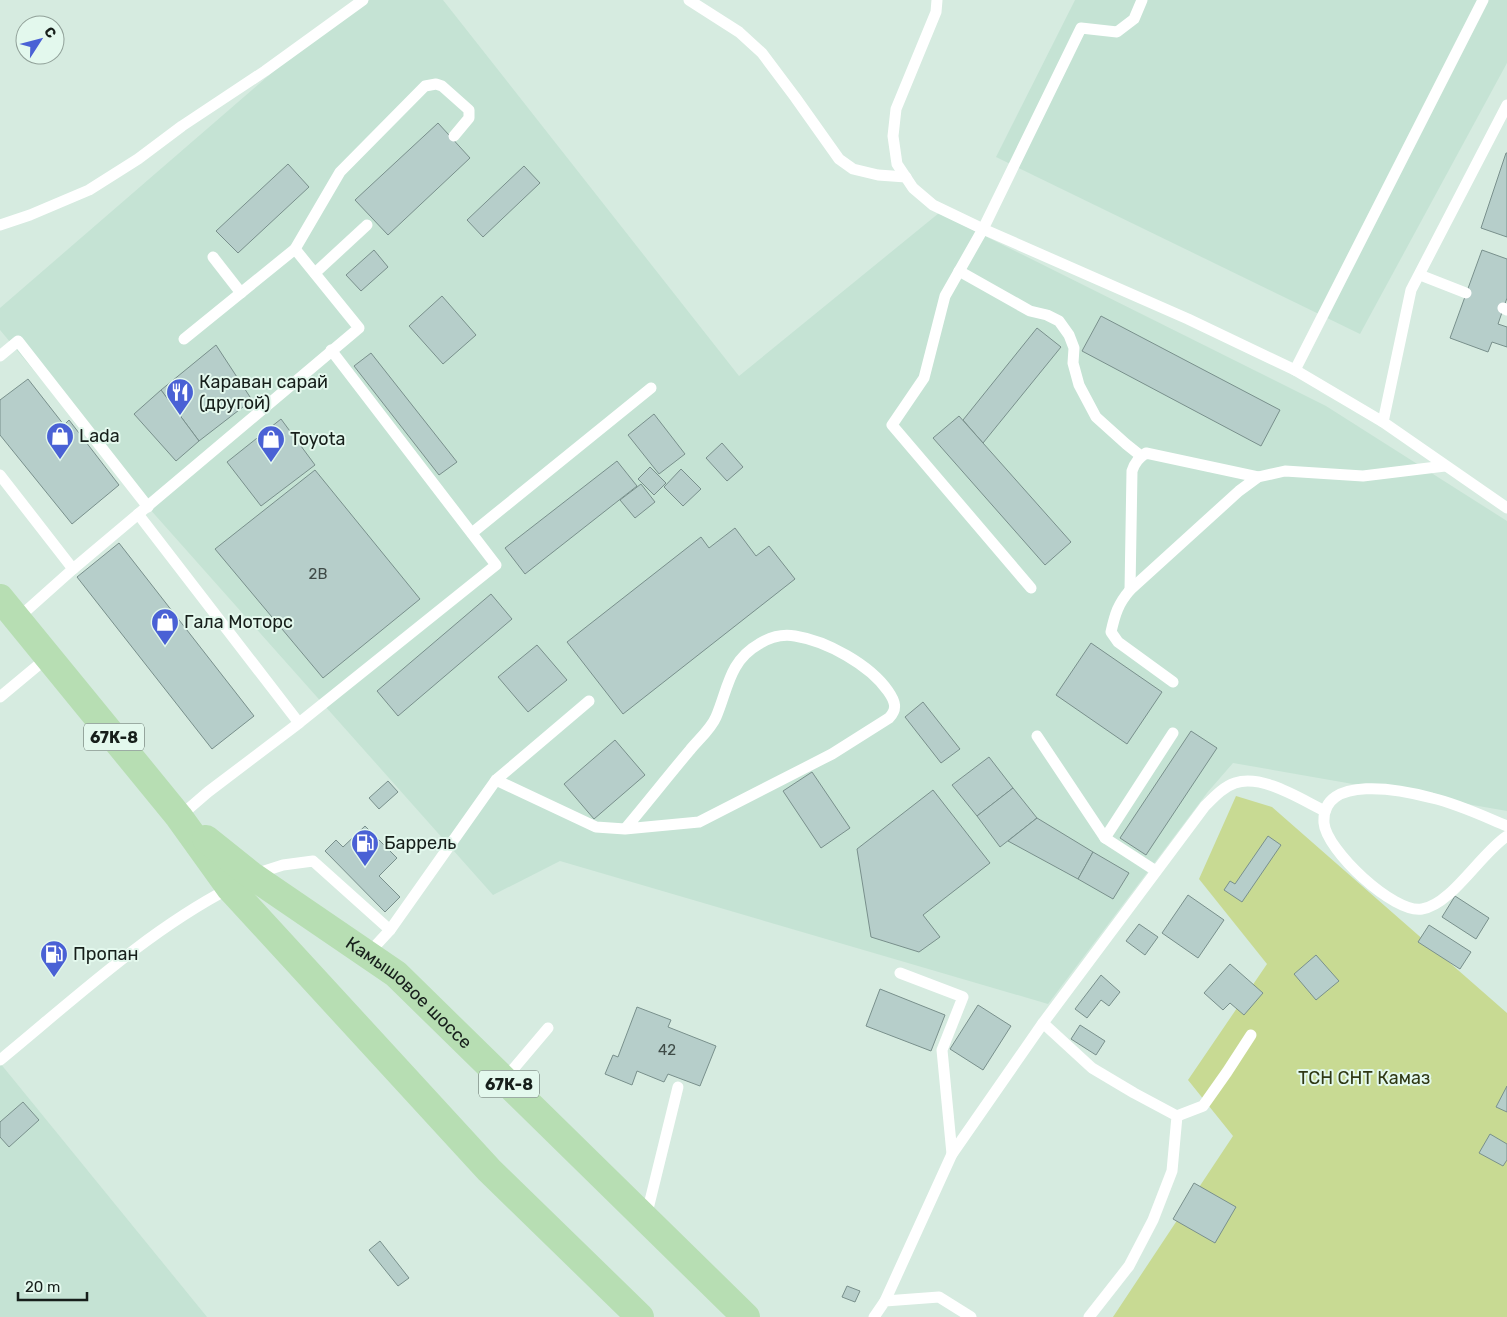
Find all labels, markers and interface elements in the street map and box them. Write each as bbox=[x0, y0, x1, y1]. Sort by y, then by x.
north arrow bbox=[15, 15, 65, 65]
text: С bbox=[40, 24, 60, 42]
place label: Караван сарай (другой) bbox=[199, 371, 328, 414]
restaurant icon: Караван сарай (другой) bbox=[165, 377, 195, 416]
shop icon: Lada bbox=[45, 421, 75, 460]
shop icon: Toyota bbox=[256, 424, 286, 463]
place label: Lada bbox=[79, 425, 120, 447]
place label: Toyota bbox=[290, 428, 346, 450]
house number: 2В bbox=[309, 565, 327, 583]
shop icon: Гала Моторс bbox=[150, 607, 180, 646]
place label: Гала Моторс bbox=[184, 611, 293, 633]
road number: 67К-8 bbox=[84, 724, 144, 750]
fuel station icon: Баррель bbox=[350, 828, 380, 867]
place label: Баррель bbox=[384, 832, 456, 854]
street label: Камышовое шоссе bbox=[342, 932, 477, 1053]
fuel station icon: Пропан bbox=[39, 939, 69, 978]
place label: Пропан bbox=[73, 943, 138, 965]
house number: 42 bbox=[658, 1041, 676, 1059]
park label: ТСН СНТ Камаз bbox=[1298, 1067, 1430, 1089]
road number: 67К-8 bbox=[479, 1070, 539, 1098]
scale bar bbox=[18, 1270, 86, 1302]
text: 20 m bbox=[25, 1278, 60, 1296]

